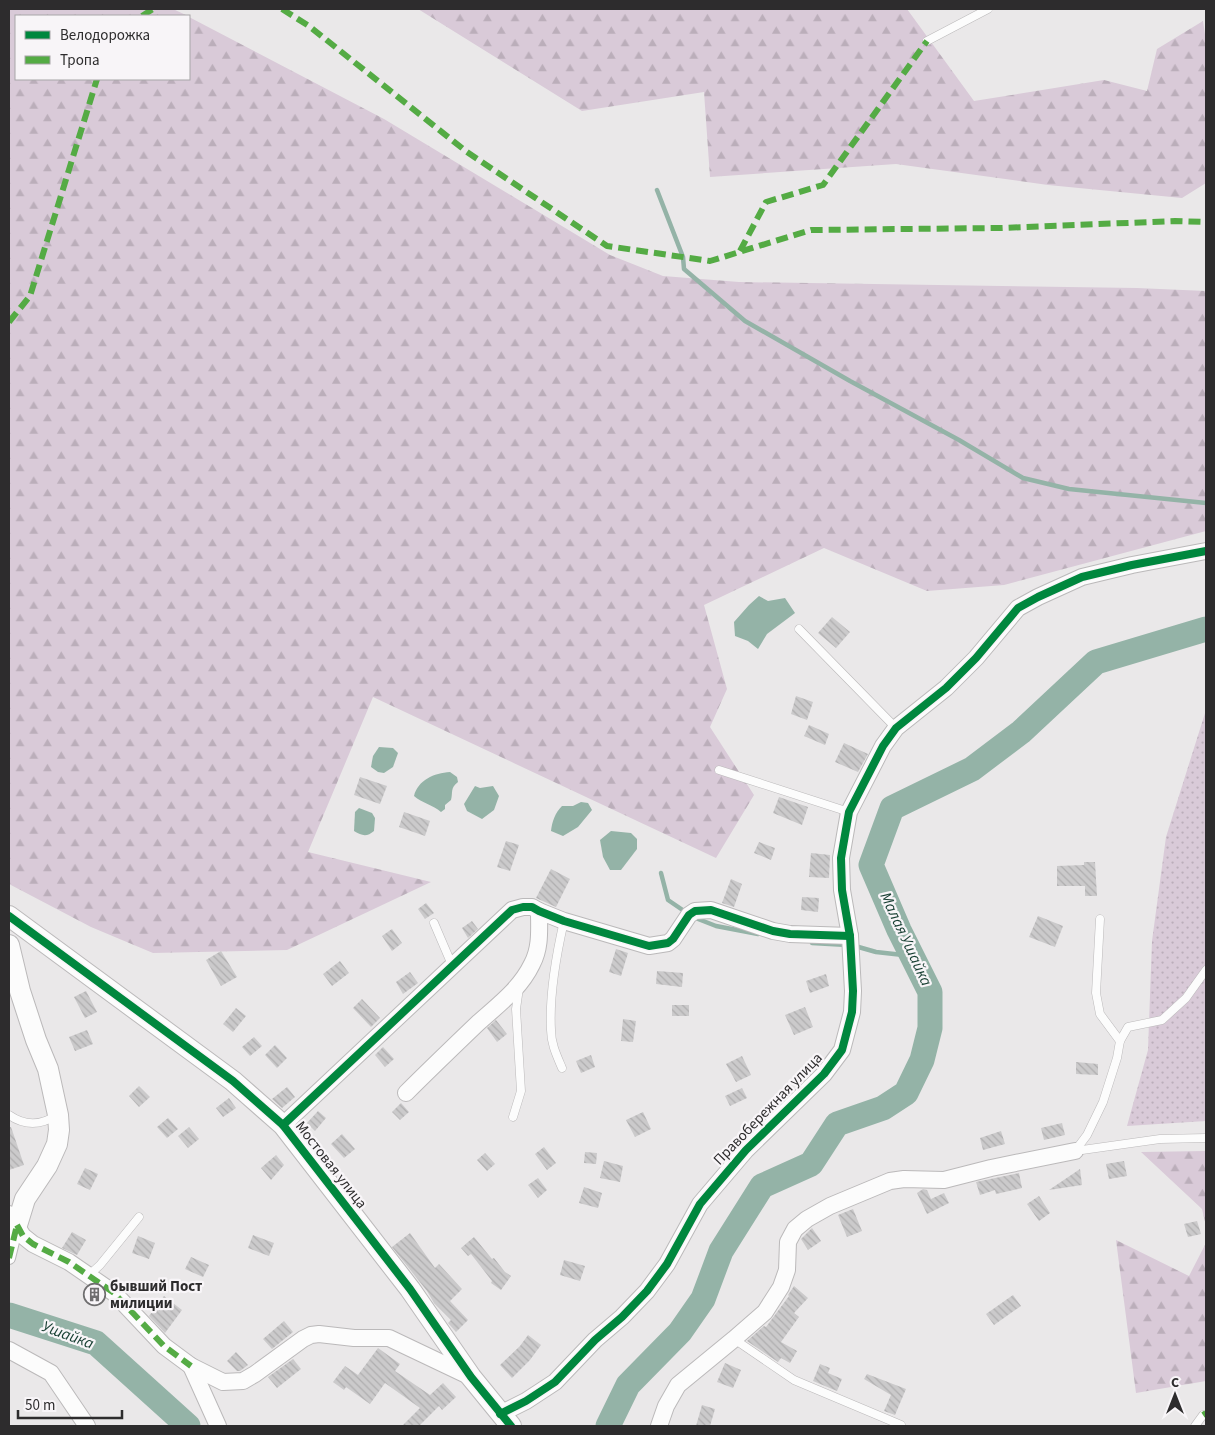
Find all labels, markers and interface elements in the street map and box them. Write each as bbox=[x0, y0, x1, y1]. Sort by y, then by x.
legend bbox=[15, 15, 190, 80]
text: Велодорожка bbox=[60, 25, 150, 46]
text: Тропа bbox=[60, 50, 100, 71]
water label: Малая Ушайка bbox=[875, 889, 938, 990]
street label: Правобережная улица bbox=[709, 1048, 827, 1170]
street label: Мостовая улица bbox=[290, 1117, 372, 1213]
place label: бывший Пост милиции bbox=[110, 1276, 202, 1314]
building icon: бывший Пост милиции bbox=[82, 1283, 106, 1307]
water label: Ушайка bbox=[39, 1316, 97, 1355]
north arrow bbox=[1150, 1370, 1200, 1420]
text: С bbox=[1171, 1373, 1179, 1393]
scale bar bbox=[18, 1388, 121, 1420]
text: 50 m bbox=[25, 1395, 55, 1416]

